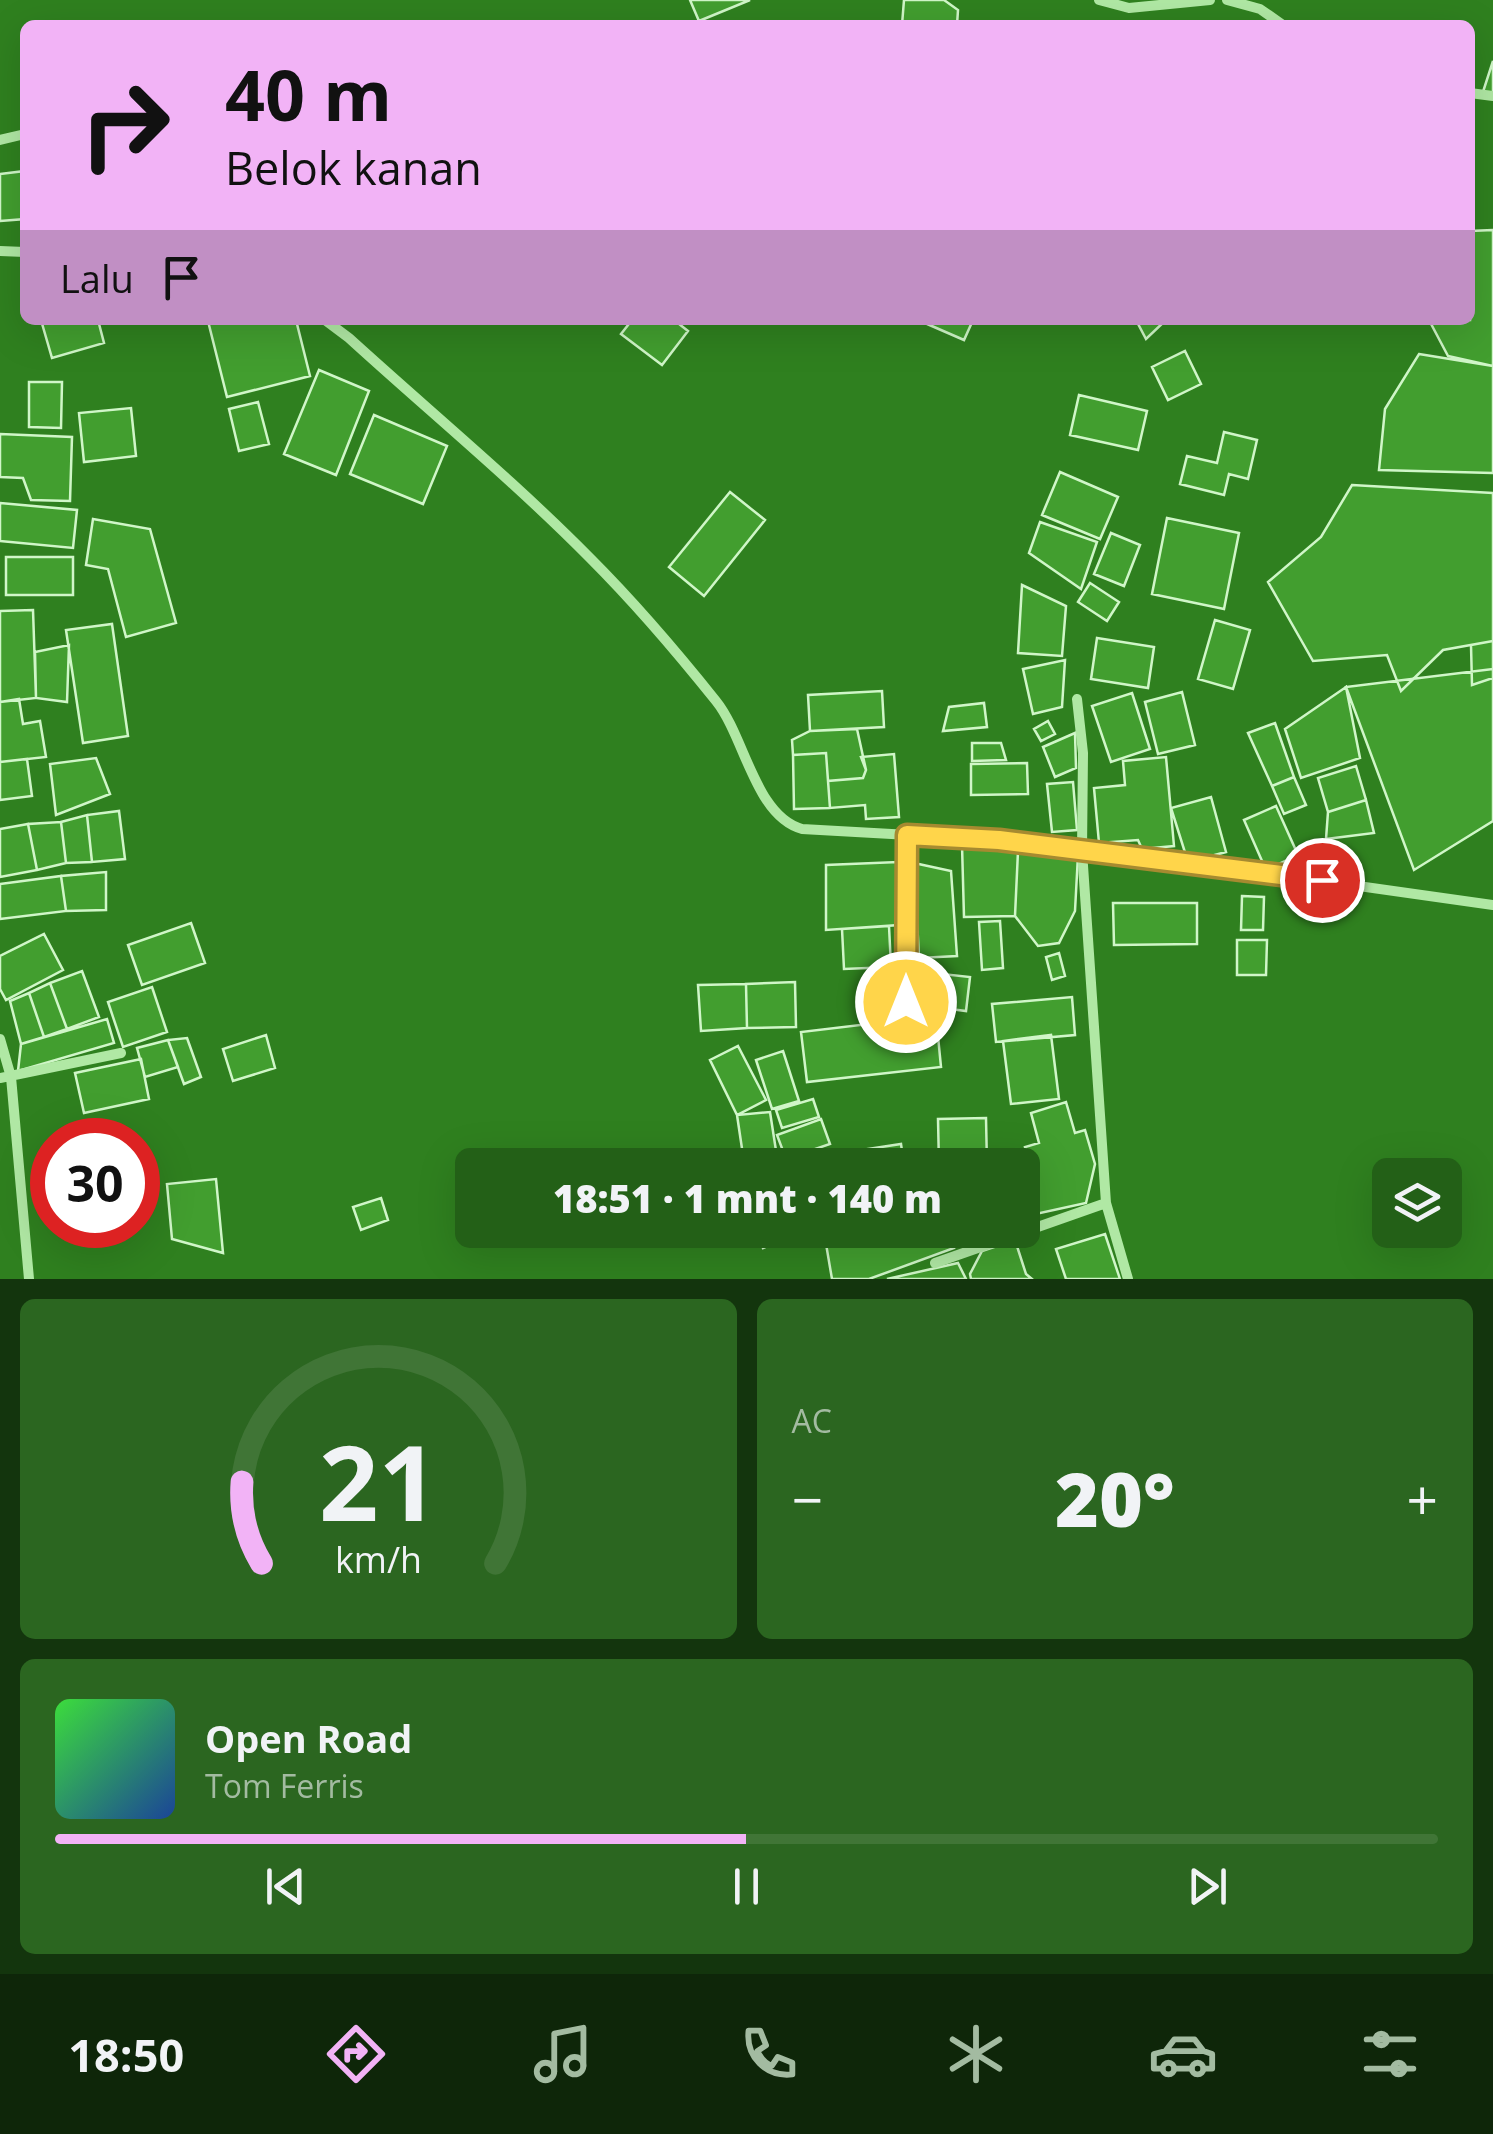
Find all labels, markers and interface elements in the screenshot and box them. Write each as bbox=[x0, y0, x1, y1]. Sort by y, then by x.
text: 40 m bbox=[225, 46, 392, 142]
icon: right bbox=[60, 60, 190, 190]
text: Belok kanan bbox=[225, 137, 482, 198]
icon: arrive bbox=[154, 250, 209, 305]
text: Lalu bbox=[60, 252, 134, 304]
pin bbox=[1280, 838, 1365, 923]
icon: arrive bbox=[1295, 853, 1350, 908]
position arrow bbox=[854, 950, 958, 1054]
speed limit sign: 30 bbox=[30, 1118, 160, 1248]
map controls bbox=[1372, 1158, 1462, 1248]
button: layers bbox=[1372, 1158, 1462, 1248]
text: 18:51 · 1 mnt · 140 m bbox=[553, 1172, 942, 1224]
text: AC bbox=[792, 1399, 832, 1442]
text: 21 bbox=[319, 1410, 438, 1551]
text: 20° bbox=[1055, 1447, 1175, 1549]
text: − bbox=[792, 1461, 823, 1536]
text: + bbox=[1407, 1461, 1438, 1536]
text: km/h bbox=[335, 1535, 422, 1583]
text: Open Road bbox=[205, 1712, 412, 1764]
text: Tom Ferris bbox=[205, 1764, 364, 1807]
icon: previous bbox=[258, 1859, 313, 1914]
icon: pause bbox=[719, 1859, 774, 1914]
icon: next bbox=[1180, 1859, 1235, 1914]
icon: directions bbox=[321, 2019, 391, 2089]
icon: music bbox=[528, 2019, 598, 2089]
icon: phone bbox=[734, 2019, 804, 2089]
icon: climate bbox=[941, 2019, 1011, 2089]
icon: car bbox=[1148, 2019, 1218, 2089]
icon: filters bbox=[1355, 2019, 1425, 2089]
text: 18:50 bbox=[68, 2024, 184, 2085]

